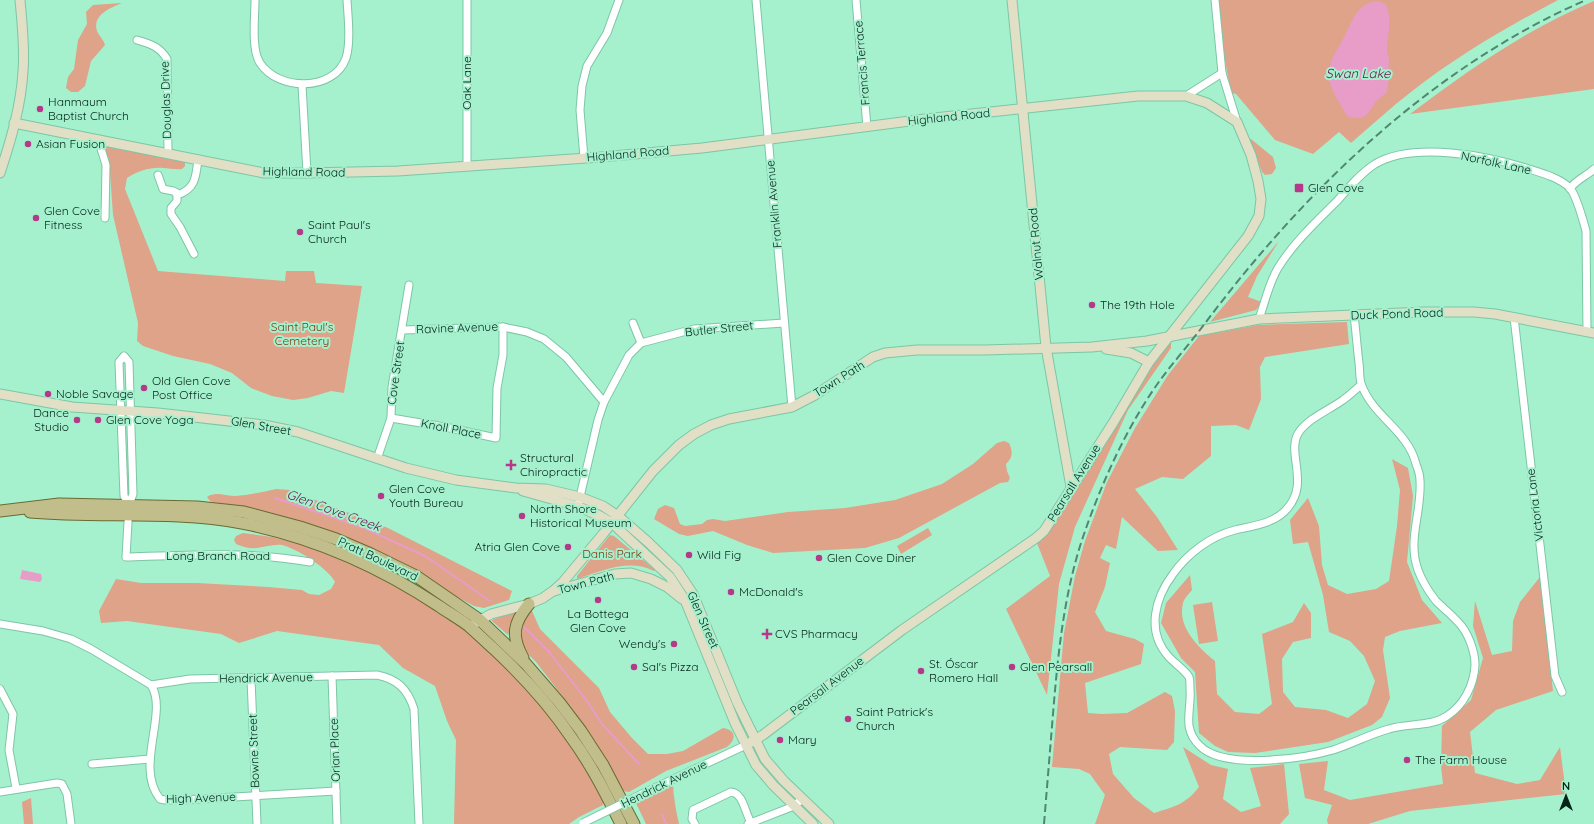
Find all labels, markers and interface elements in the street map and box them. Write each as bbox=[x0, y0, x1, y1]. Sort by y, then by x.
street label: Francis Terrace bbox=[850, 20, 873, 106]
street label: Oak Lane bbox=[459, 56, 474, 110]
street label: Douglas Drive bbox=[157, 61, 174, 139]
water label: Swan Lake bbox=[1326, 65, 1391, 81]
place label: Hanmaum Baptist Church bbox=[48, 94, 129, 123]
marker: Hanmaum Baptist Church bbox=[35, 104, 45, 114]
street label: Highland Road bbox=[907, 105, 991, 128]
place label: Asian Fusion bbox=[36, 136, 105, 151]
marker: Asian Fusion bbox=[23, 139, 33, 149]
street label: Highland Road bbox=[586, 142, 670, 165]
street label: Norfolk Lane bbox=[1460, 148, 1533, 177]
street label: Franklin Avenue bbox=[762, 159, 785, 249]
street label: Highland Road bbox=[262, 163, 346, 180]
place label: Glen Cove bbox=[1308, 180, 1364, 195]
marker: Glen Cove bbox=[1293, 182, 1305, 194]
place label: Glen Cove Fitness bbox=[44, 203, 100, 232]
street label: Walnut Road bbox=[1025, 207, 1046, 281]
marker: Glen Cove Fitness bbox=[31, 213, 41, 223]
place label: Saint Paul's Church bbox=[308, 217, 371, 246]
marker: Saint Paul's Church bbox=[295, 227, 305, 237]
place label: The 19th Hole bbox=[1100, 297, 1175, 312]
marker: The 19th Hole bbox=[1087, 300, 1097, 310]
street label: Duck Pond Road bbox=[1350, 304, 1444, 323]
street label: Butler Street bbox=[684, 317, 754, 340]
park label: Saint Paul's Cemetery bbox=[271, 319, 334, 348]
street label: Ravine Avenue bbox=[416, 319, 499, 336]
street label: Cove Street bbox=[384, 340, 407, 406]
street label: Town Path bbox=[810, 357, 867, 400]
place label: Old Glen Cove Post Office bbox=[152, 373, 231, 402]
marker: Old Glen Cove Post Office bbox=[139, 383, 149, 393]
place label: Noble Savage bbox=[56, 386, 134, 401]
marker: Noble Savage bbox=[43, 389, 53, 399]
place label: Dance Studio bbox=[33, 405, 69, 434]
place label: Glen Cove Yoga bbox=[106, 412, 194, 427]
street label: Glen Street bbox=[230, 413, 292, 438]
marker: Dance Studio bbox=[72, 415, 82, 425]
marker: Glen Cove Yoga bbox=[93, 415, 103, 425]
street label: Knoll Place bbox=[420, 415, 483, 442]
street label: Pearsall Avenue bbox=[1044, 441, 1104, 524]
place label: Structural Chiropractic bbox=[520, 450, 587, 479]
marker: Structural Chiropractic bbox=[505, 459, 517, 471]
street label: Victoria Lane bbox=[1523, 468, 1546, 542]
place label: Glen Cove Youth Bureau bbox=[389, 481, 463, 510]
water label: Glen Cove Creek bbox=[285, 486, 384, 535]
marker: Glen Cove Youth Bureau bbox=[376, 491, 386, 501]
place label: North Shore Historical Museum bbox=[530, 501, 632, 530]
marker: North Shore Historical Museum bbox=[517, 511, 527, 521]
street label: Pratt Boulevard bbox=[336, 533, 421, 584]
place label: Atria Glen Cove bbox=[474, 539, 560, 554]
marker: Atria Glen Cove bbox=[563, 542, 573, 552]
park label: Danis Park bbox=[582, 546, 642, 561]
place label: Wild Fig bbox=[697, 547, 741, 562]
street label: Long Branch Road bbox=[166, 548, 270, 563]
marker: Wild Fig bbox=[684, 550, 694, 560]
place label: Glen Cove Diner bbox=[827, 550, 916, 565]
marker: Glen Cove Diner bbox=[814, 553, 824, 563]
street label: Town Path bbox=[556, 568, 616, 597]
place label: McDonald's bbox=[739, 584, 804, 599]
marker: McDonald's bbox=[726, 587, 736, 597]
street label: Glen Street bbox=[684, 589, 723, 651]
marker: La Bottega Glen Cove bbox=[593, 595, 603, 605]
place label: La Bottega Glen Cove bbox=[567, 606, 629, 635]
place label: CVS Pharmacy bbox=[775, 626, 858, 641]
marker: CVS Pharmacy bbox=[762, 629, 772, 639]
place label: Wendy's bbox=[619, 636, 666, 651]
marker: Wendy's bbox=[669, 639, 679, 649]
street label: Pearsall Avenue bbox=[787, 653, 867, 718]
place label: St. Óscar Romero Hall bbox=[929, 656, 998, 685]
place label: Sal's Pizza bbox=[642, 659, 699, 674]
place label: Glen Pearsall bbox=[1020, 659, 1092, 674]
marker: Sal's Pizza bbox=[629, 662, 639, 672]
marker: Glen Pearsall bbox=[1007, 662, 1017, 672]
marker: St. Óscar Romero Hall bbox=[916, 666, 926, 676]
street label: Hendrick Avenue bbox=[219, 669, 313, 686]
place label: Saint Patrick's Church bbox=[856, 704, 933, 733]
street label: Bowne Street bbox=[245, 714, 262, 788]
marker: Saint Patrick's Church bbox=[843, 714, 853, 724]
street label: Orian Place bbox=[326, 718, 343, 782]
place label: Mary bbox=[788, 732, 817, 747]
marker: Mary bbox=[775, 735, 785, 745]
place label: The Farm House bbox=[1415, 752, 1507, 767]
marker: The Farm House bbox=[1402, 755, 1412, 765]
street label: Hendrick Avenue bbox=[618, 756, 709, 811]
north arrow bbox=[1546, 776, 1586, 816]
text: N bbox=[1562, 779, 1570, 793]
street label: High Avenue bbox=[166, 789, 236, 806]

